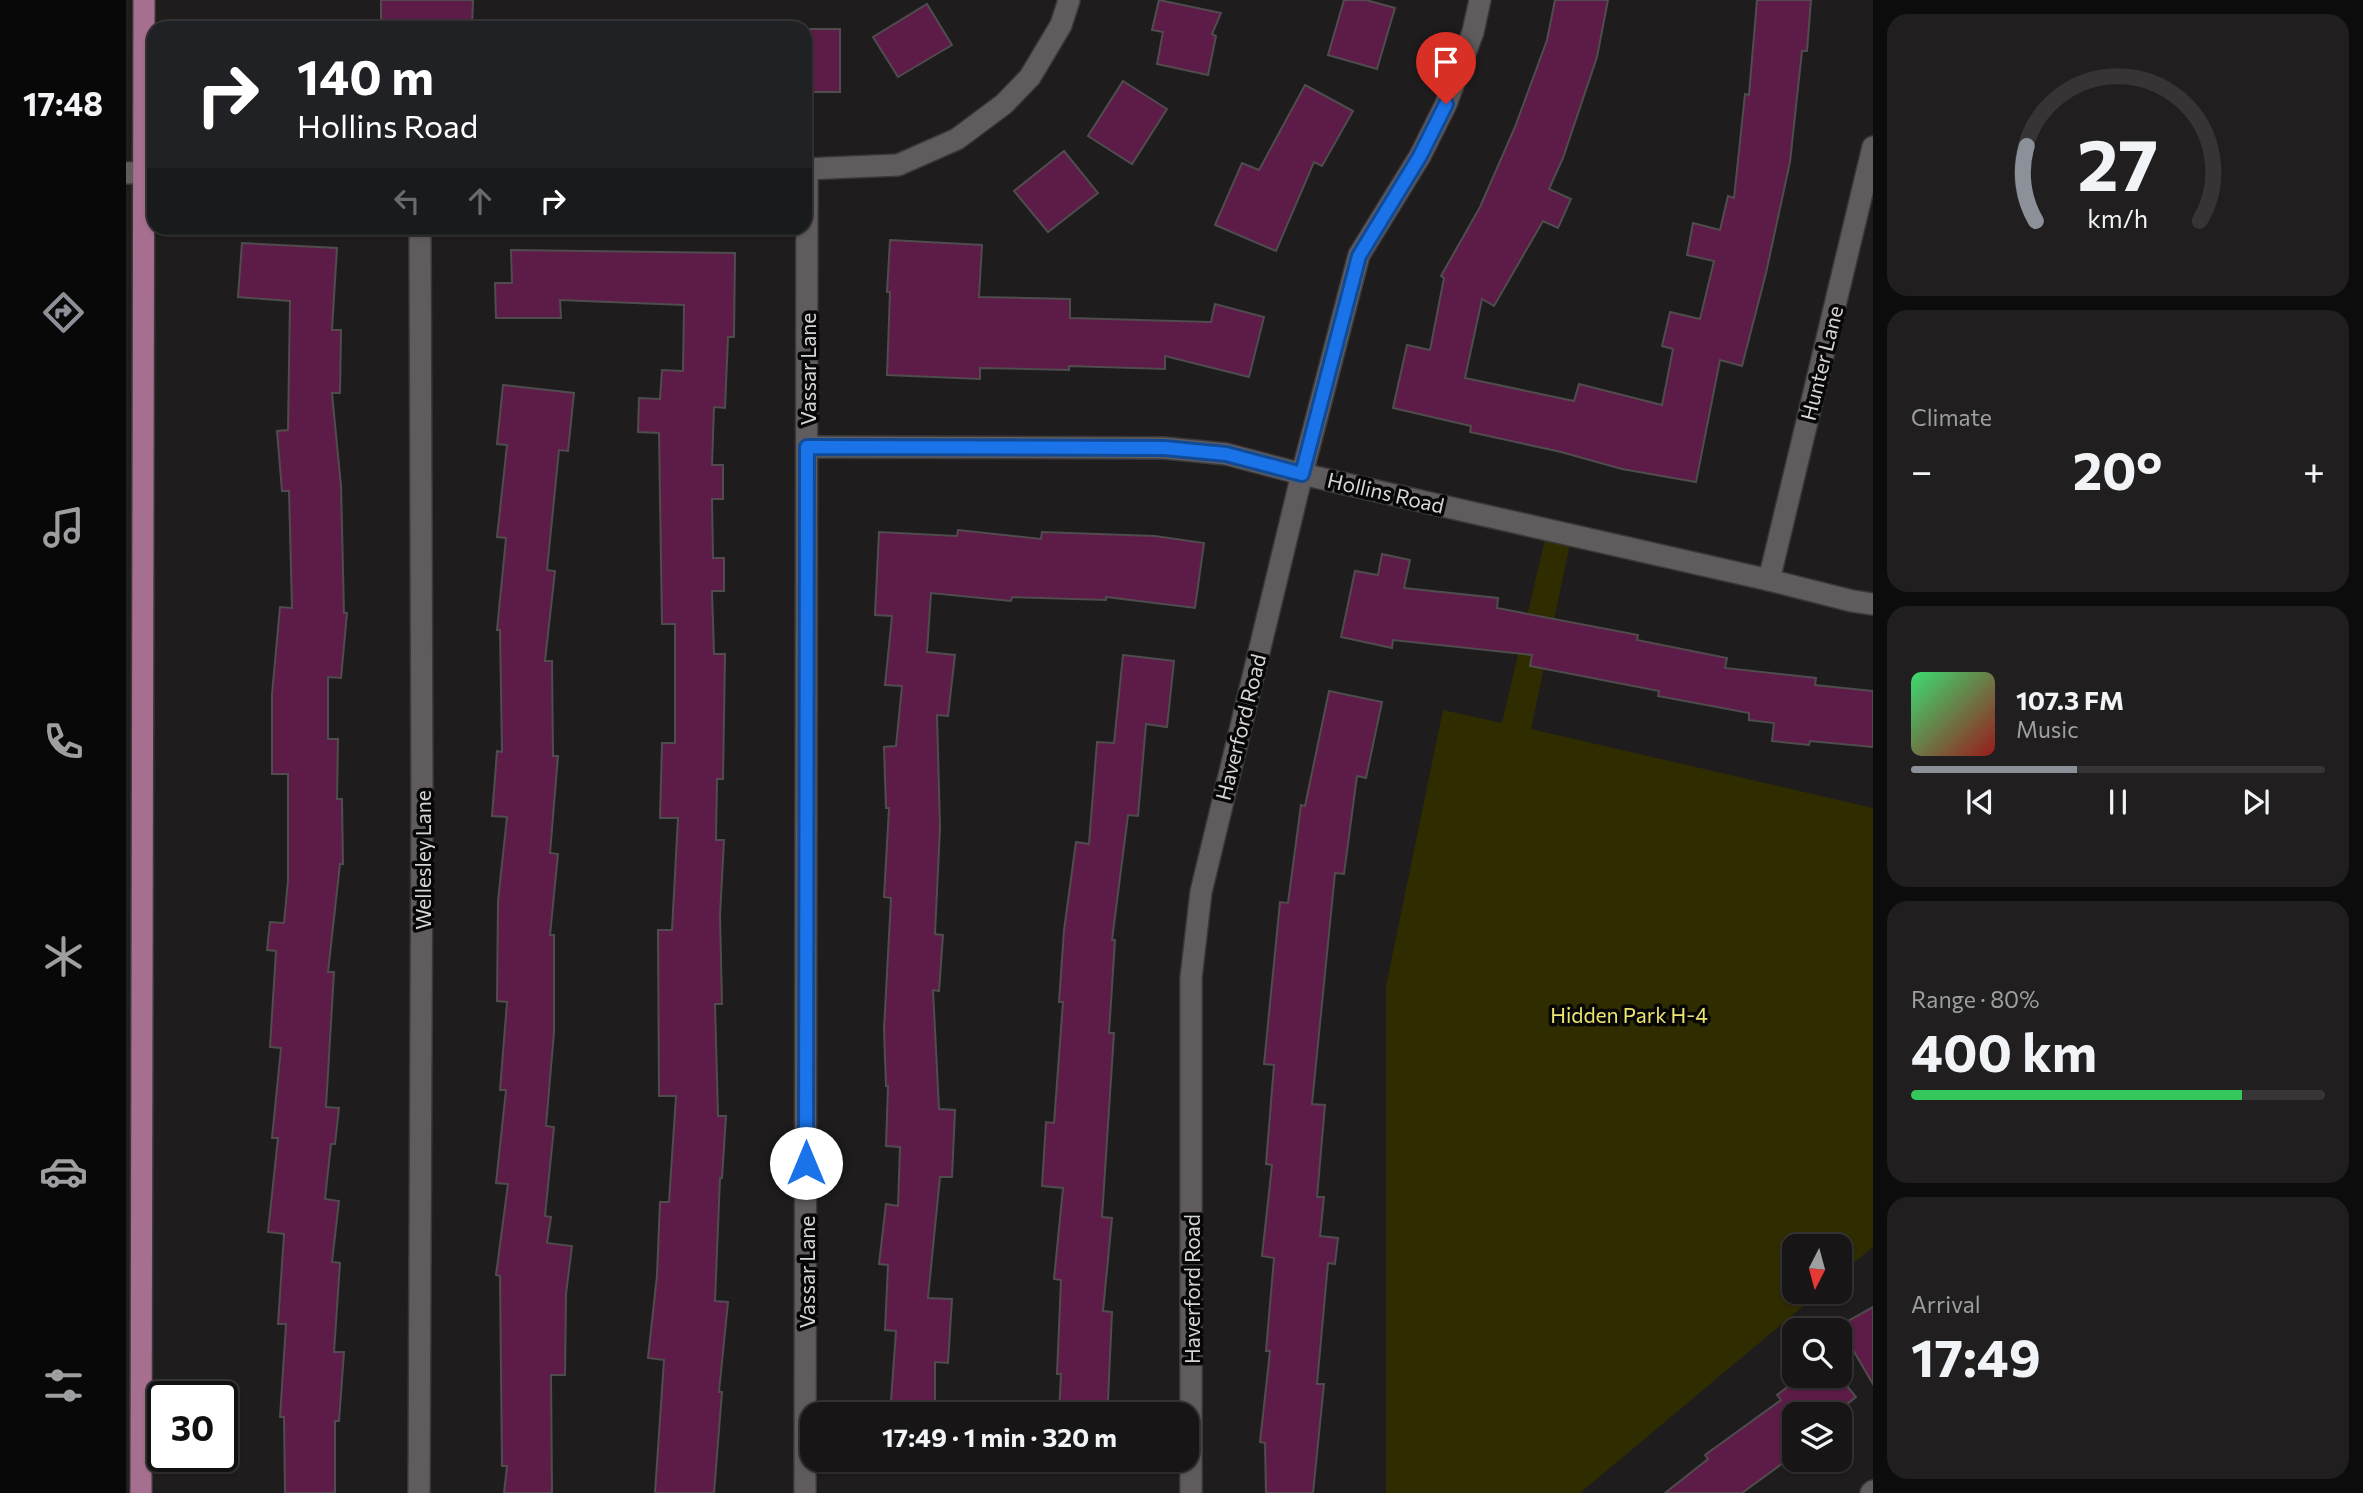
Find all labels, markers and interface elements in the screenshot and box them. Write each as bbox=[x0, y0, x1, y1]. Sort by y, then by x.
pin bbox=[1416, 32, 1476, 104]
icon: arrive bbox=[1427, 43, 1465, 81]
text: 140 m bbox=[297, 45, 434, 105]
icon: right bbox=[182, 49, 273, 140]
text: 17:48 bbox=[23, 83, 103, 123]
text: Hollins Road bbox=[297, 105, 478, 145]
text: 27 bbox=[2078, 117, 2158, 206]
icon: left bbox=[388, 182, 426, 220]
icon: ahead bbox=[461, 182, 499, 220]
icon: right bbox=[534, 182, 572, 220]
text: km/h bbox=[2088, 203, 2148, 233]
icon: directions bbox=[39, 288, 88, 337]
street label: Hunter Lane bbox=[1795, 303, 1847, 423]
street label: Vassar Lane bbox=[795, 313, 820, 425]
text: Climate bbox=[1911, 403, 1992, 431]
text: 20° bbox=[2073, 437, 2163, 501]
text: − bbox=[1911, 446, 1933, 493]
text: + bbox=[2303, 446, 2325, 493]
street label: Hollins Road bbox=[1325, 466, 1447, 518]
icon: music bbox=[39, 503, 88, 552]
street label: Haverford Road bbox=[1210, 651, 1270, 803]
text: 107.3 FM bbox=[2016, 684, 2124, 715]
text: Music bbox=[2016, 715, 2079, 743]
icon: phone bbox=[39, 717, 88, 766]
icon: previous bbox=[1961, 783, 1999, 821]
icon: pause bbox=[2099, 783, 2137, 821]
icon: next bbox=[2237, 783, 2275, 821]
street label: Wellesley Lane bbox=[410, 790, 435, 930]
icon: climate bbox=[39, 932, 88, 981]
text: Range · 80% bbox=[1911, 985, 2039, 1013]
park label: Hidden Park H-4 bbox=[1550, 1002, 1708, 1027]
text: 400 km bbox=[1911, 1019, 2097, 1083]
position arrow bbox=[769, 1126, 843, 1200]
icon: car bbox=[39, 1147, 88, 1196]
street label: Haverford Road bbox=[1179, 1214, 1204, 1364]
street label: Vassar Lane bbox=[794, 1216, 819, 1328]
north arrow bbox=[1782, 1234, 1852, 1304]
map controls bbox=[1782, 1234, 1852, 1472]
text: Arrival bbox=[1911, 1290, 1981, 1318]
button: search bbox=[1782, 1318, 1852, 1388]
text: 17:49 bbox=[1911, 1324, 2041, 1388]
icon: filters bbox=[39, 1361, 88, 1410]
speed limit sign: 30 bbox=[147, 1381, 238, 1472]
button: layers bbox=[1782, 1402, 1852, 1472]
text: 17:49 · 1 min · 320 m bbox=[882, 1421, 1117, 1452]

